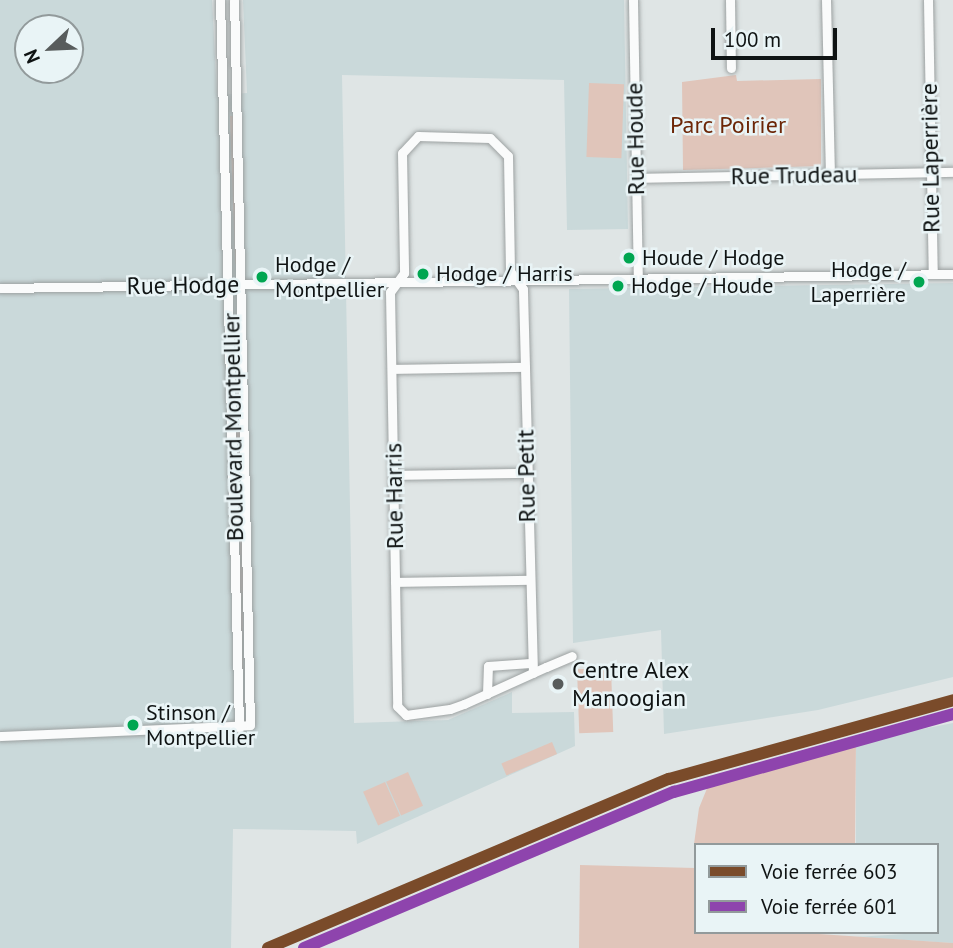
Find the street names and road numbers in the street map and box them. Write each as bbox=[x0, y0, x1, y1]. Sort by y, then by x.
street label: Rue Houde bbox=[620, 82, 650, 196]
street label: Rue Laperrière bbox=[914, 83, 946, 233]
street label: Rue Trudeau bbox=[730, 159, 858, 191]
street label: Rue Hodge bbox=[126, 270, 240, 300]
street label: Boulevard Montpellier bbox=[217, 313, 249, 541]
street label: Rue Petit bbox=[511, 429, 541, 523]
street label: Rue Harris bbox=[379, 443, 409, 549]

